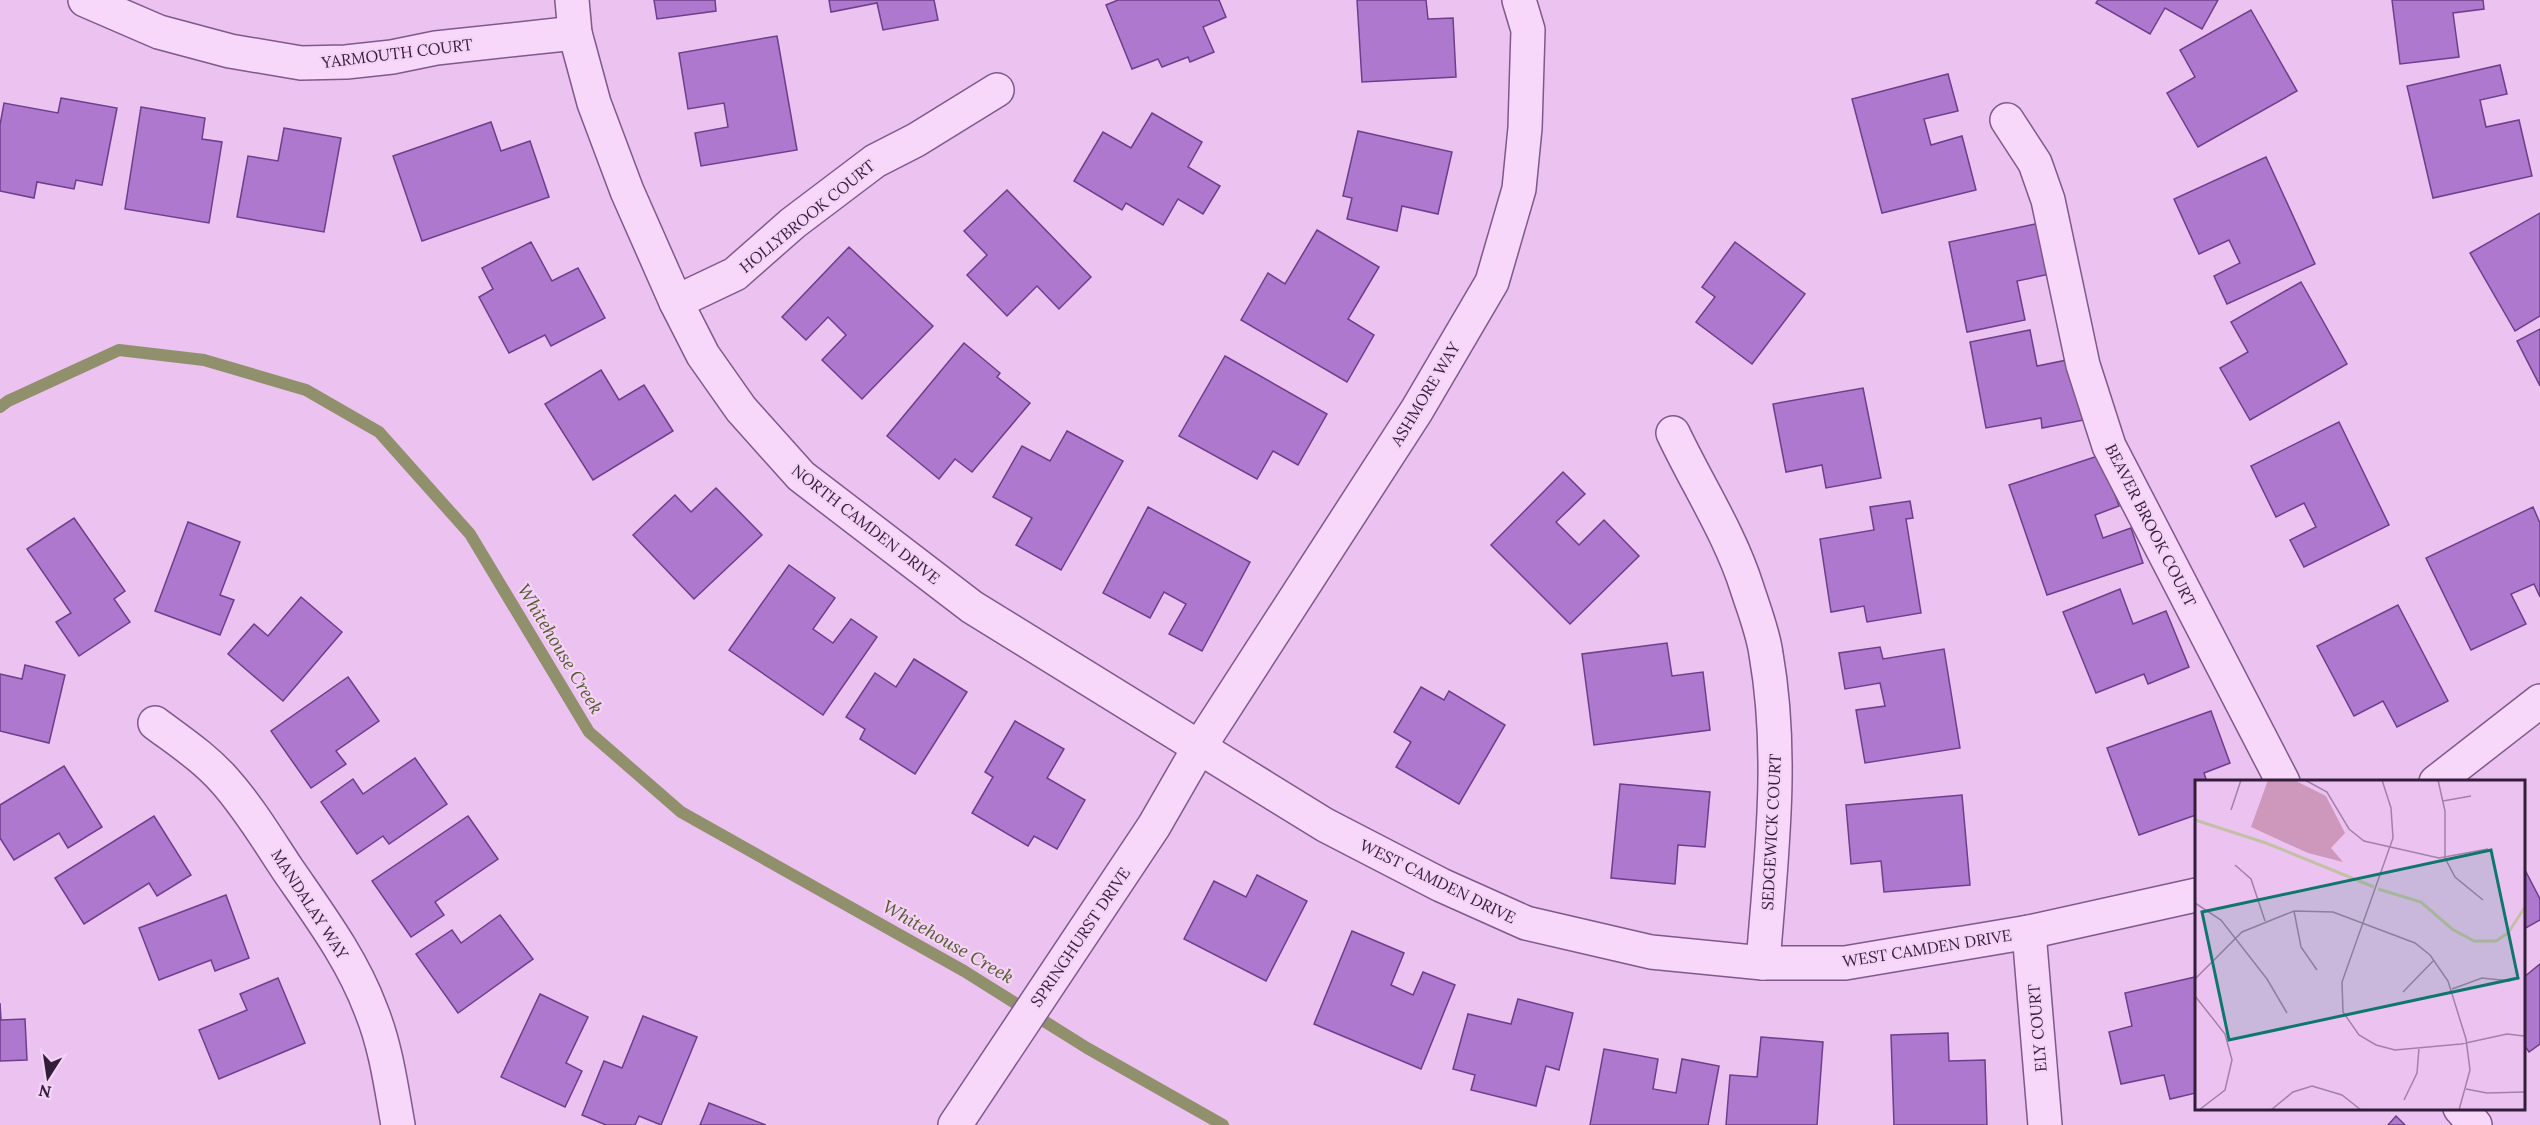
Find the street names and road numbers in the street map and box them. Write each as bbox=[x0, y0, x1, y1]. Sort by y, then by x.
street label: YARMOUTH COURT bbox=[319, 34, 474, 72]
street label: HOLLYBROOK COURT bbox=[735, 155, 879, 277]
street label: ASHMORE WAY bbox=[1386, 338, 1464, 450]
street label: BEAVER BROOK COURT bbox=[2101, 440, 2201, 610]
street label: NORTH CAMDEN DRIVE bbox=[788, 460, 944, 588]
street label: SEDGEWICK COURT bbox=[1757, 753, 1785, 911]
street label: WEST CAMDEN DRIVE bbox=[1357, 835, 1519, 927]
street label: MANDALAY WAY bbox=[267, 845, 353, 963]
street label: SPRINGHURST DRIVE bbox=[1026, 863, 1134, 1011]
street label: WEST CAMDEN DRIVE bbox=[1841, 925, 2013, 971]
street label: ELY COURT bbox=[2023, 983, 2051, 1073]

